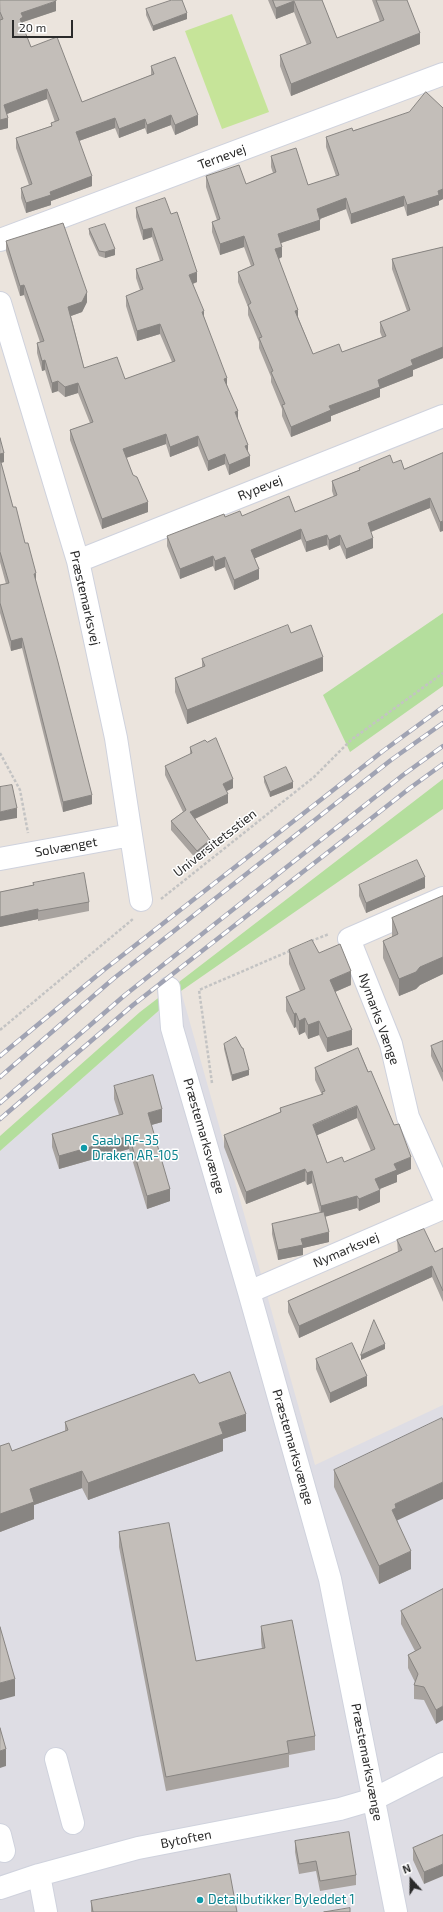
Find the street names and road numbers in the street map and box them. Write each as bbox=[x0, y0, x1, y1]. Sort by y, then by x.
street label: Ternevej bbox=[196, 141, 248, 173]
street label: Rypevej bbox=[236, 472, 284, 504]
street label: Præstemarksvej bbox=[67, 549, 103, 647]
street label: Universitetsstien bbox=[170, 806, 260, 880]
street label: Solvænget bbox=[34, 834, 98, 860]
street label: Nymarks Vænge bbox=[355, 971, 403, 1067]
street label: Præstemarksvænge bbox=[180, 1076, 228, 1196]
street label: Nymarksvej bbox=[311, 1229, 381, 1271]
street label: Præstemarksvænge bbox=[269, 1387, 317, 1507]
street label: Præstemarksvænge bbox=[348, 1702, 386, 1822]
street label: Bytoften bbox=[159, 1826, 213, 1852]

